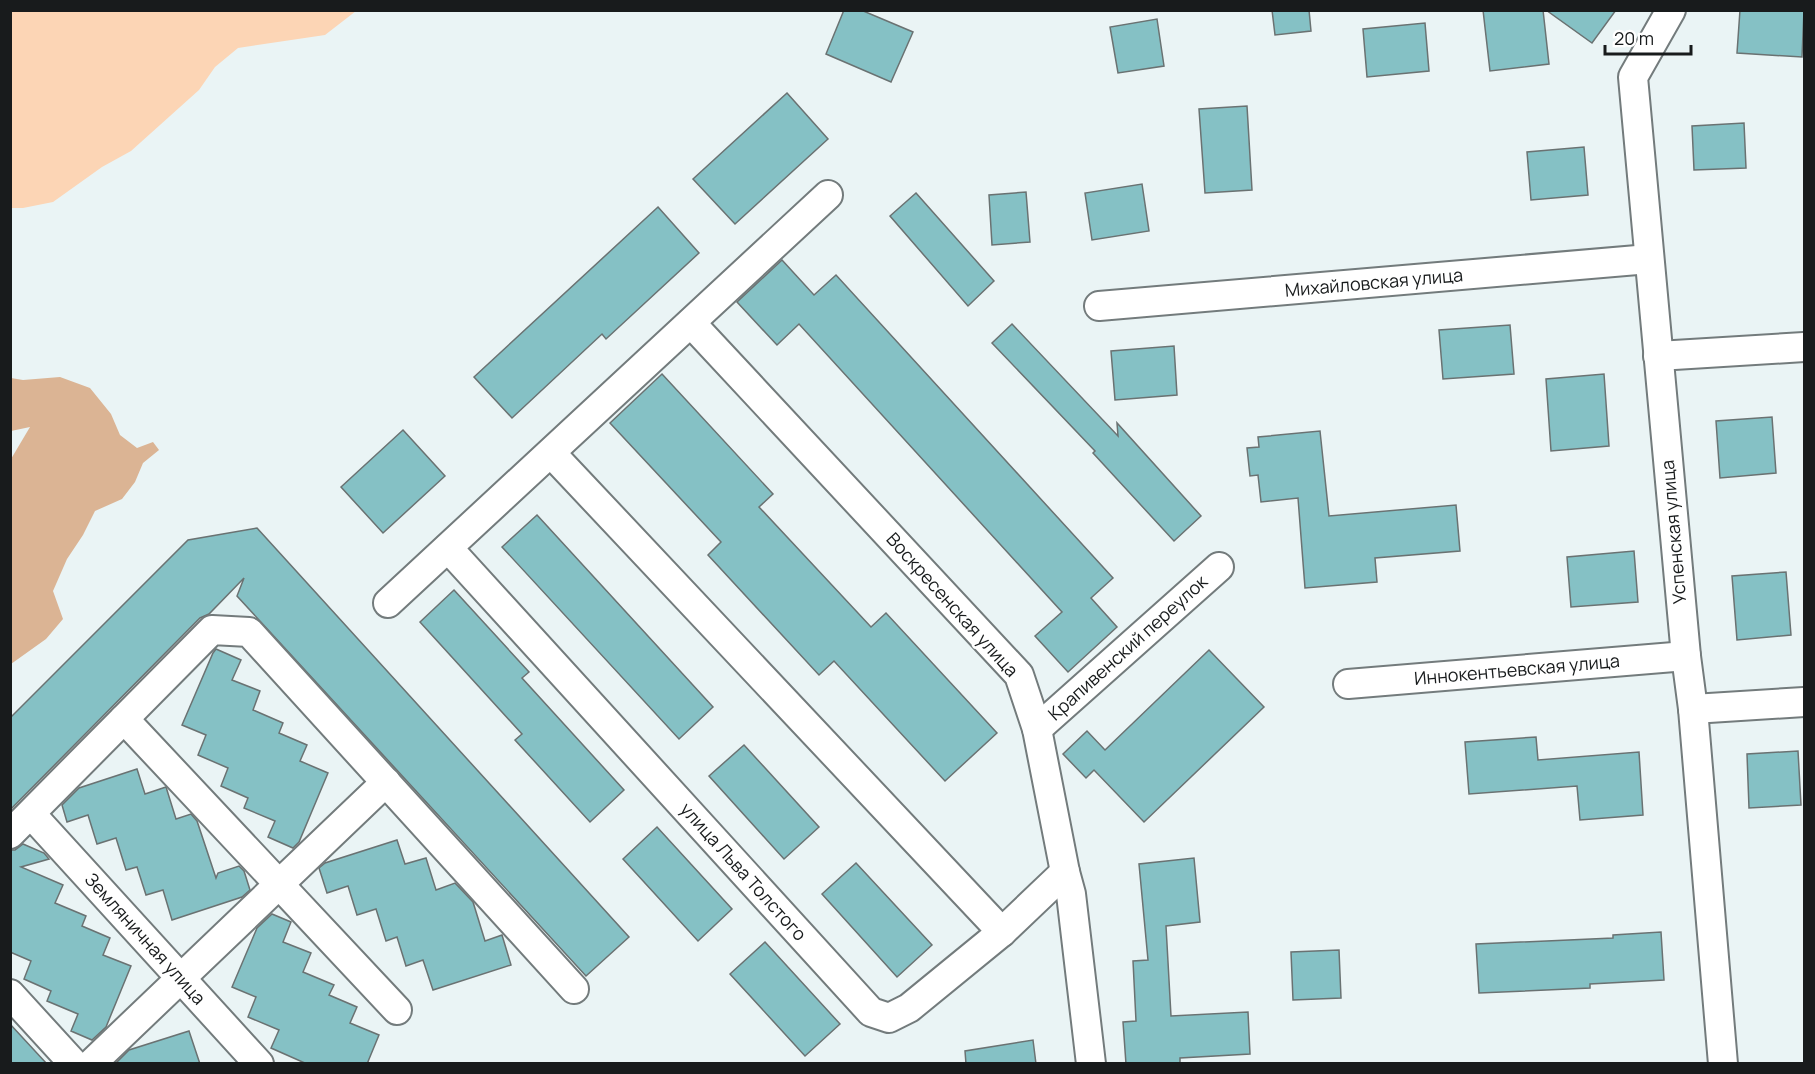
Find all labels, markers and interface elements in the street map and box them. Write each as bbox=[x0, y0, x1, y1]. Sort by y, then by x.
scale bar bbox=[1605, 18, 1690, 56]
text: 20 m bbox=[1614, 26, 1654, 50]
street label: Михайловская улица bbox=[1284, 262, 1464, 302]
street label: Успенская улица bbox=[1655, 459, 1691, 605]
street label: Воскресенская улица bbox=[882, 527, 1024, 682]
street label: Крапивенский переулок bbox=[1043, 569, 1213, 725]
street label: Иннокентьевская улица bbox=[1413, 648, 1621, 690]
street label: улица Льва Толстого bbox=[675, 797, 812, 946]
street label: Земляничная улица bbox=[80, 867, 211, 1009]

